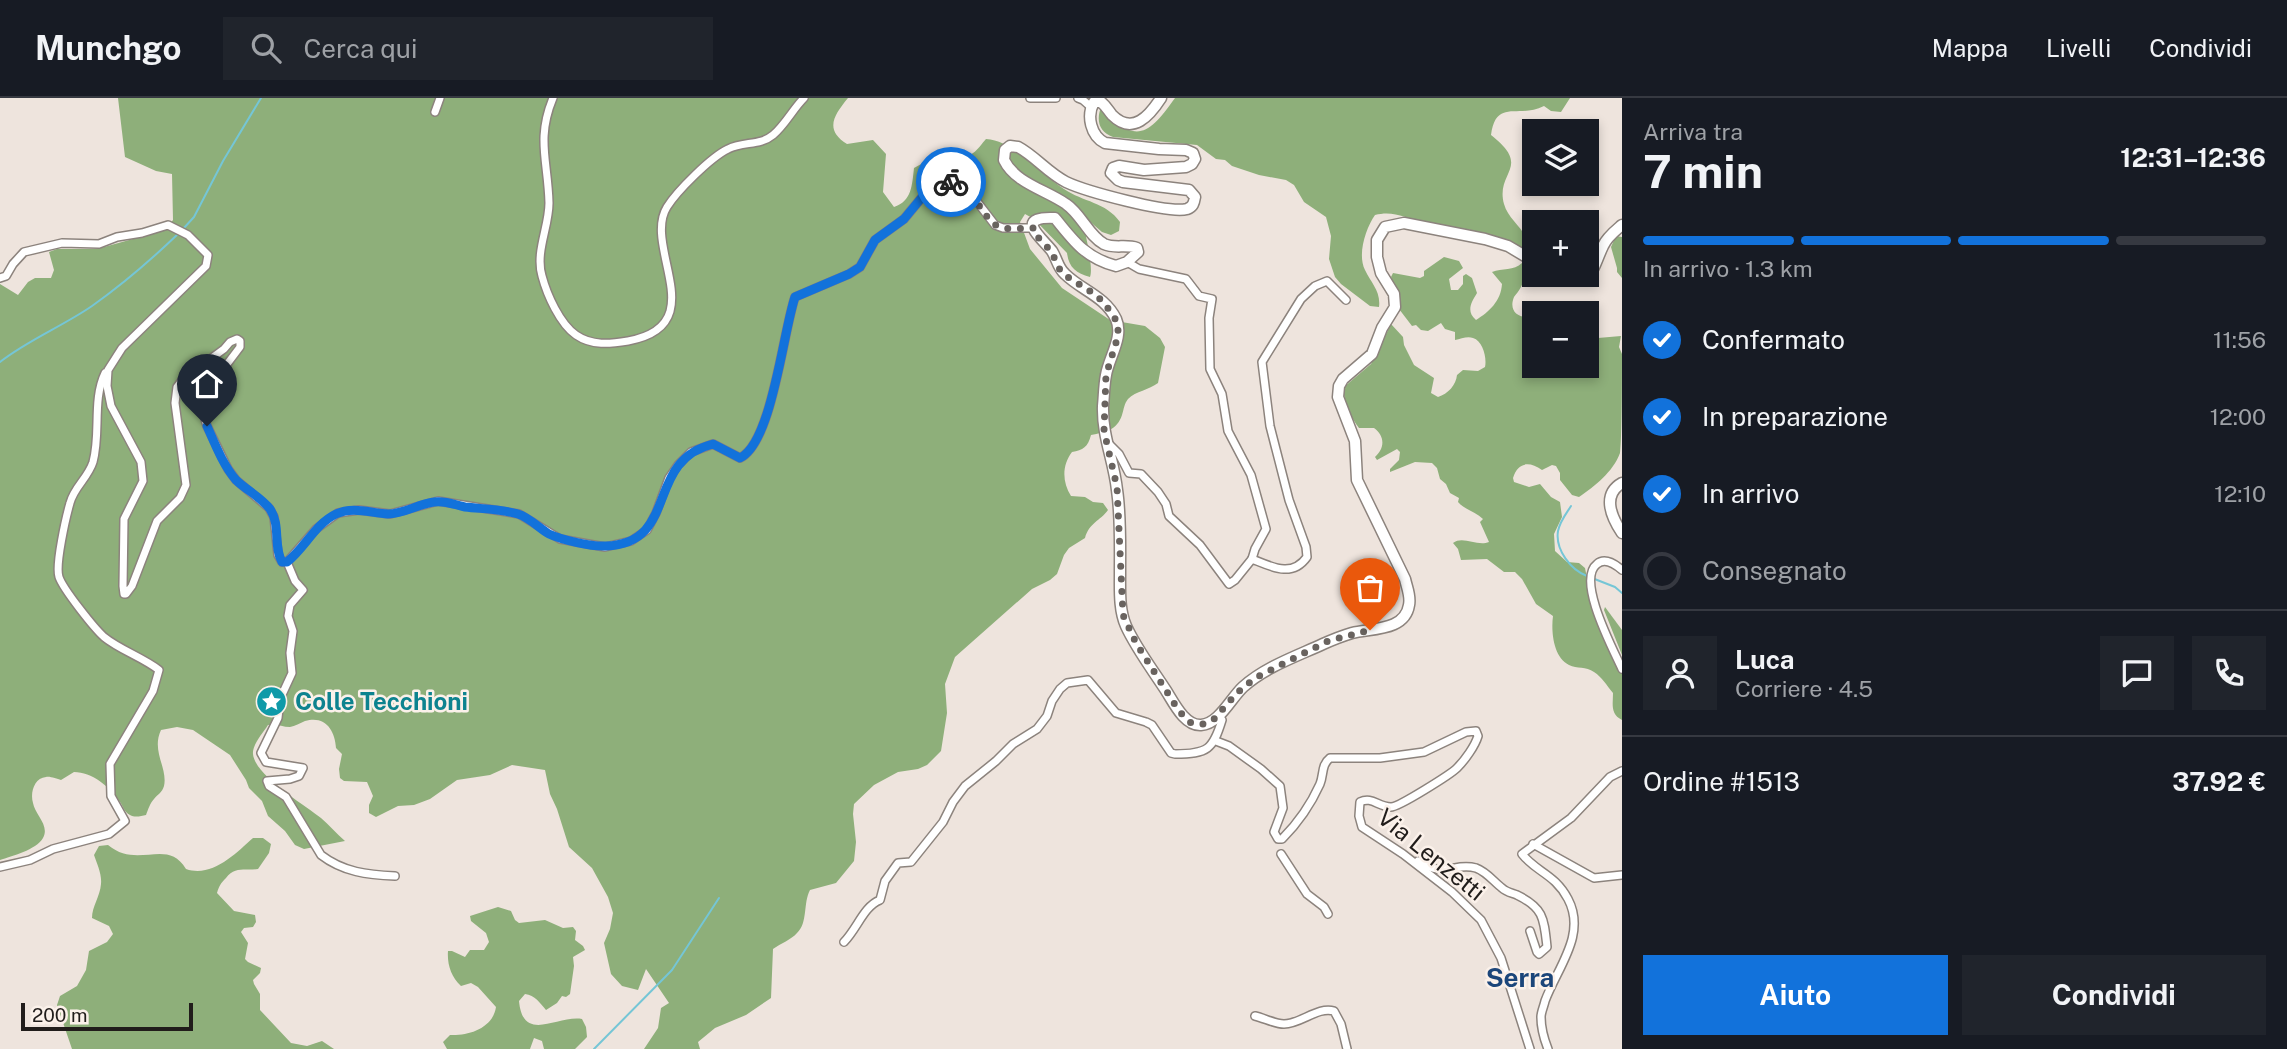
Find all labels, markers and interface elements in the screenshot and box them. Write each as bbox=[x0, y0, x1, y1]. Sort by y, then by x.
search box bbox=[223, 17, 713, 80]
text: Munchgo bbox=[35, 29, 181, 67]
icon: search bbox=[247, 29, 285, 67]
text: Cerca qui bbox=[303, 33, 417, 64]
text: Mappa bbox=[1932, 34, 2008, 62]
text: Livelli bbox=[2046, 34, 2111, 62]
text: Condividi bbox=[2149, 34, 2252, 62]
text: Arriva tra bbox=[1643, 118, 1743, 145]
map controls bbox=[1522, 119, 1599, 378]
button: layers bbox=[1522, 119, 1599, 196]
text: 12:31–12:36 bbox=[2120, 142, 2266, 173]
text: 7 min bbox=[1643, 144, 1763, 198]
courier bbox=[916, 147, 986, 217]
icon: bike bbox=[932, 163, 970, 201]
button: + bbox=[1522, 210, 1599, 287]
text: In arrivo · 1.3 km bbox=[1643, 255, 1813, 282]
button: − bbox=[1522, 301, 1599, 378]
icon: check bbox=[1643, 321, 1681, 359]
text: Confermato bbox=[1702, 324, 1845, 355]
text: 11:56 bbox=[2213, 326, 2266, 353]
pin bbox=[177, 354, 237, 426]
icon: home bbox=[188, 365, 226, 403]
icon: check bbox=[1643, 398, 1681, 436]
text: In preparazione bbox=[1702, 401, 1888, 432]
text: 12:00 bbox=[2210, 403, 2266, 430]
icon: check bbox=[1643, 475, 1681, 513]
text: In arrivo bbox=[1702, 478, 1799, 509]
text: 12:10 bbox=[2214, 480, 2266, 507]
text: Consegnato bbox=[1702, 555, 1847, 586]
pin bbox=[1340, 558, 1400, 630]
icon: bag bbox=[1351, 569, 1389, 607]
button: person bbox=[1643, 636, 1717, 710]
button: chat bbox=[2100, 636, 2174, 710]
button: phone bbox=[2192, 636, 2266, 710]
text: Luca bbox=[1735, 644, 1795, 675]
text: Corriere · 4.5 bbox=[1735, 675, 1873, 702]
place icon: Colle Tecchioni bbox=[255, 685, 289, 719]
place label: Colle Tecchioni bbox=[295, 687, 468, 715]
text: Ordine #1513 bbox=[1643, 766, 1800, 797]
text: 37.92 € bbox=[2172, 766, 2266, 797]
street label: Via Lenzetti bbox=[1372, 802, 1491, 906]
button: Aiuto bbox=[1643, 955, 1948, 1035]
button: Condividi bbox=[1962, 955, 2266, 1035]
district label: Serra bbox=[1486, 962, 1554, 993]
scale bar bbox=[21, 1000, 192, 1032]
text: 200 m bbox=[32, 1004, 88, 1026]

